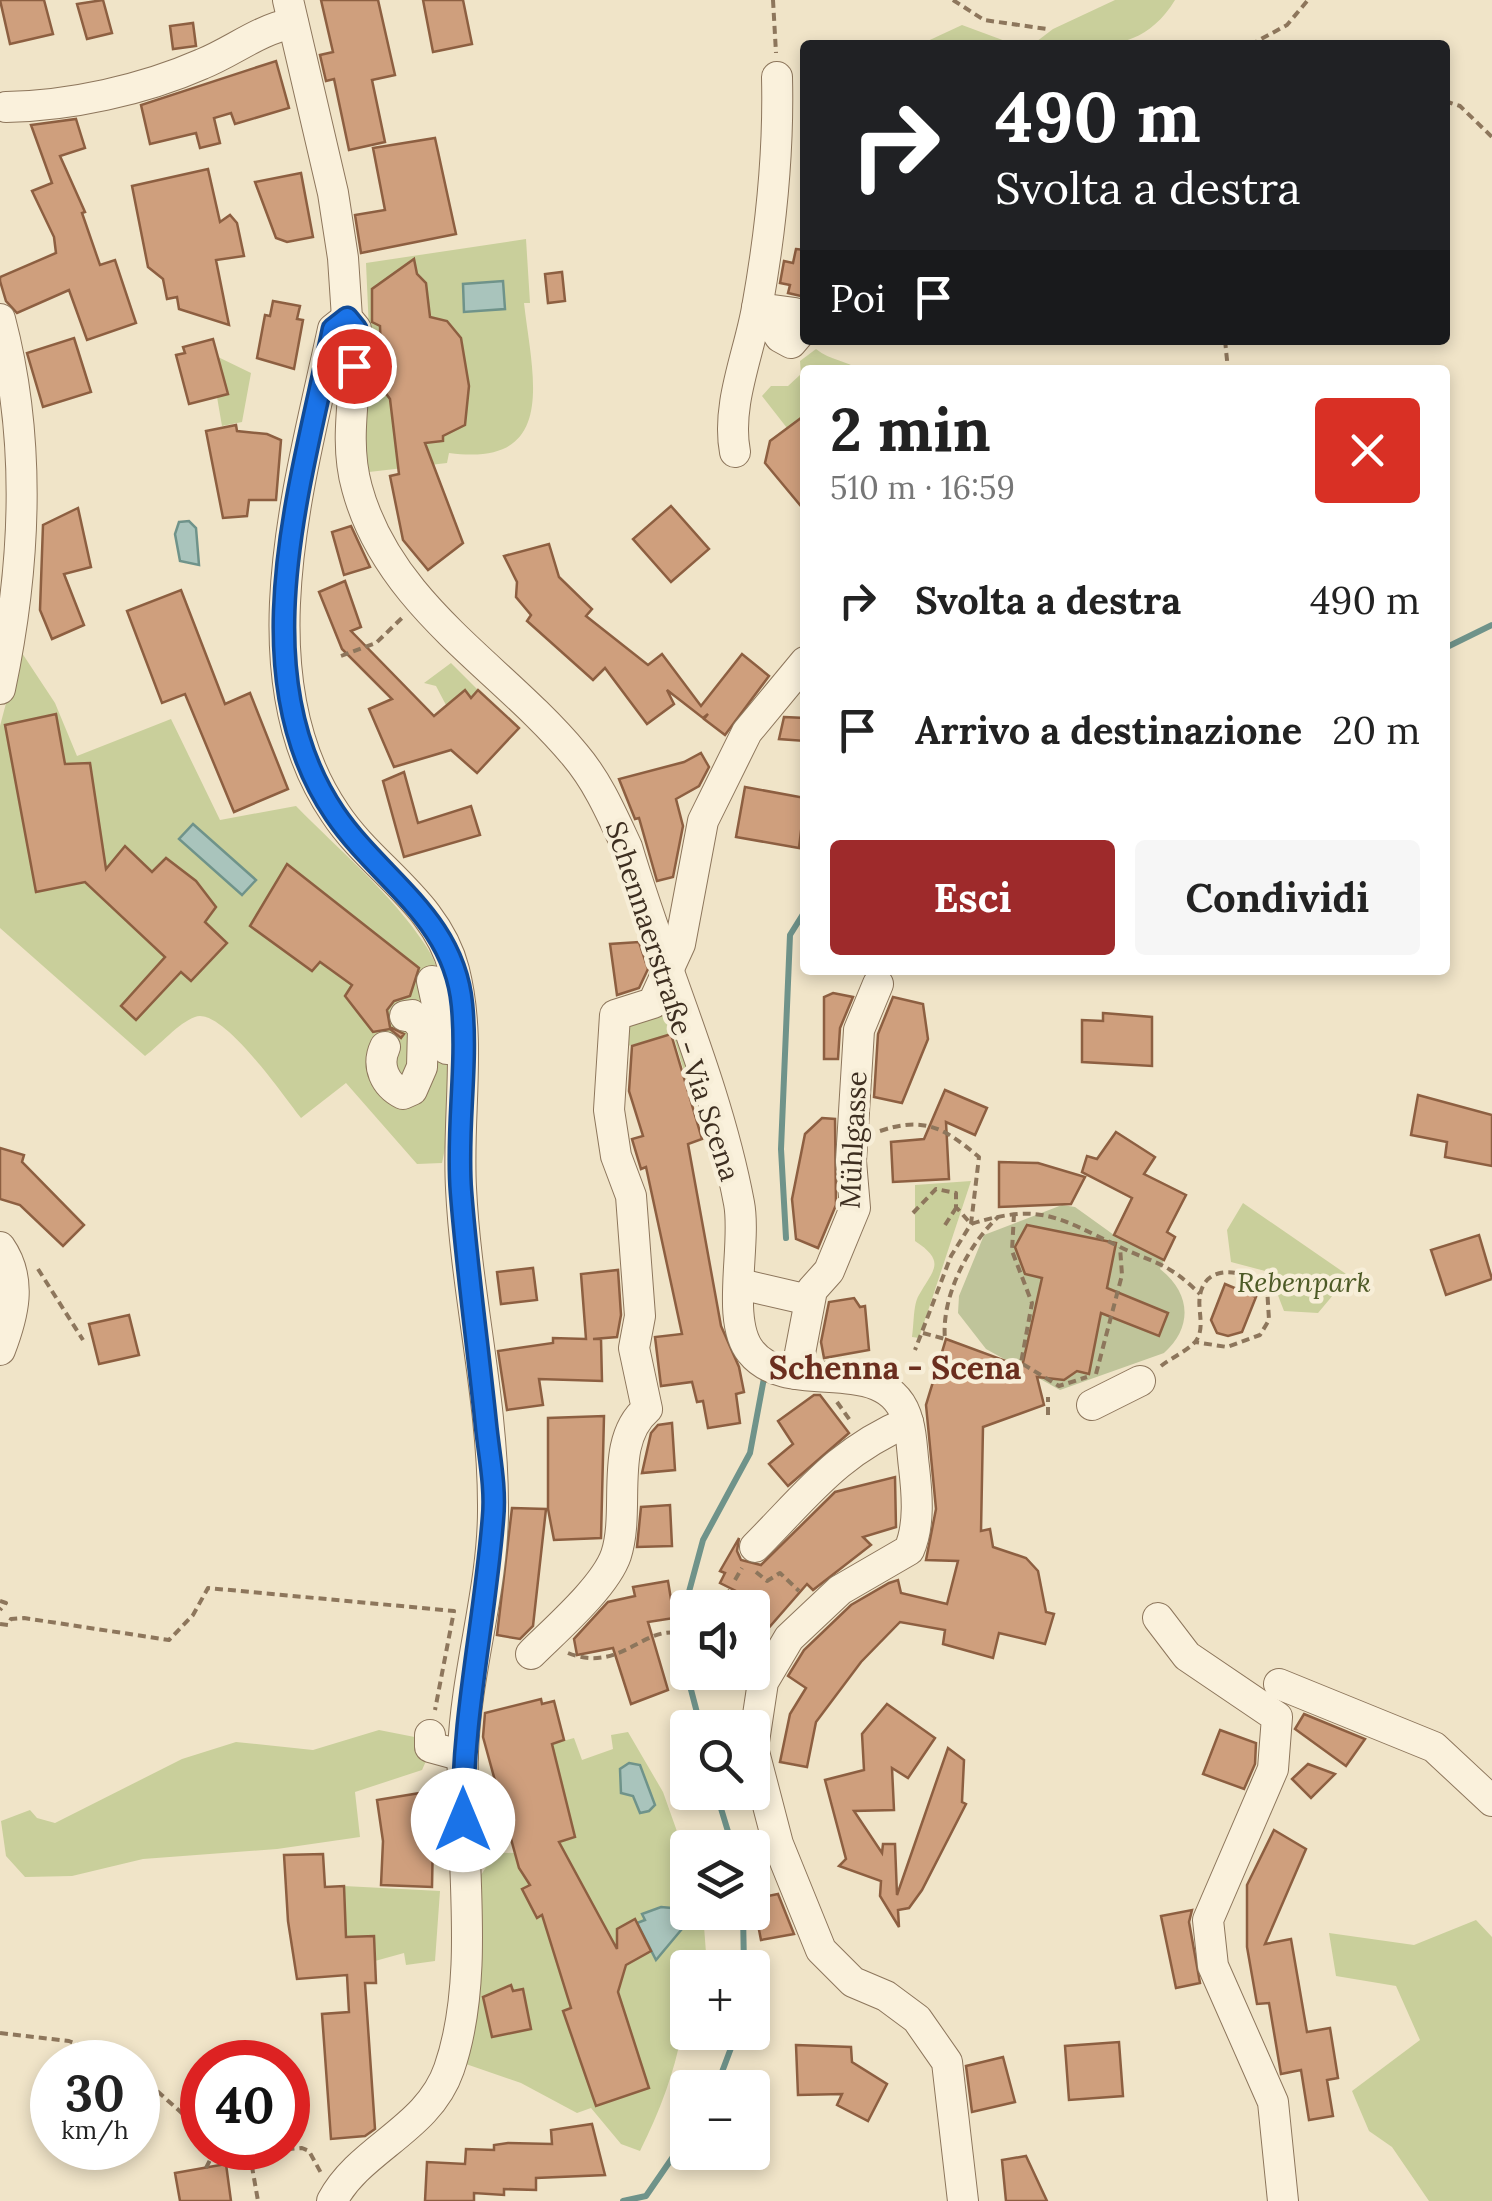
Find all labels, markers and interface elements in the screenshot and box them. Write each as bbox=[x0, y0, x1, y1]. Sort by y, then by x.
text: 490 m bbox=[995, 72, 1201, 161]
icon: right bbox=[830, 80, 960, 210]
text: Svolta a destra bbox=[995, 159, 1301, 216]
icon: arrive bbox=[906, 270, 961, 325]
text: Poi bbox=[830, 274, 886, 322]
pin bbox=[312, 324, 397, 409]
icon: arrive bbox=[327, 339, 382, 394]
text: 2 min bbox=[830, 391, 991, 467]
button: close bbox=[1315, 398, 1420, 503]
text: 510 m · 16:59 bbox=[830, 467, 1015, 508]
icon: right bbox=[830, 573, 885, 628]
text: Svolta a destra bbox=[915, 576, 1181, 624]
text: 490 m bbox=[1310, 576, 1420, 624]
icon: arrive bbox=[830, 703, 885, 758]
text: Arrivo a destinazione bbox=[915, 706, 1302, 754]
text: 20 m bbox=[1332, 706, 1420, 754]
street label: Schennaerstraße - Via Scena bbox=[598, 817, 748, 1185]
button: Esci bbox=[830, 840, 1115, 955]
button: Condividi bbox=[1135, 840, 1420, 955]
street label: Mühlgasse bbox=[831, 1070, 875, 1210]
park label: Rebenpark bbox=[1237, 1264, 1371, 1300]
district label: Schenna - Scena bbox=[769, 1347, 1021, 1388]
map controls bbox=[670, 1590, 770, 2170]
button: sound bbox=[670, 1590, 770, 1690]
button: search bbox=[670, 1710, 770, 1810]
position arrow bbox=[411, 1768, 515, 1872]
button: layers bbox=[670, 1830, 770, 1930]
button: + bbox=[670, 1950, 770, 2050]
speed limit sign: 40 bbox=[180, 2040, 310, 2170]
text: 30 bbox=[65, 2061, 125, 2125]
button: − bbox=[670, 2070, 770, 2170]
text: km/h bbox=[61, 2114, 129, 2146]

